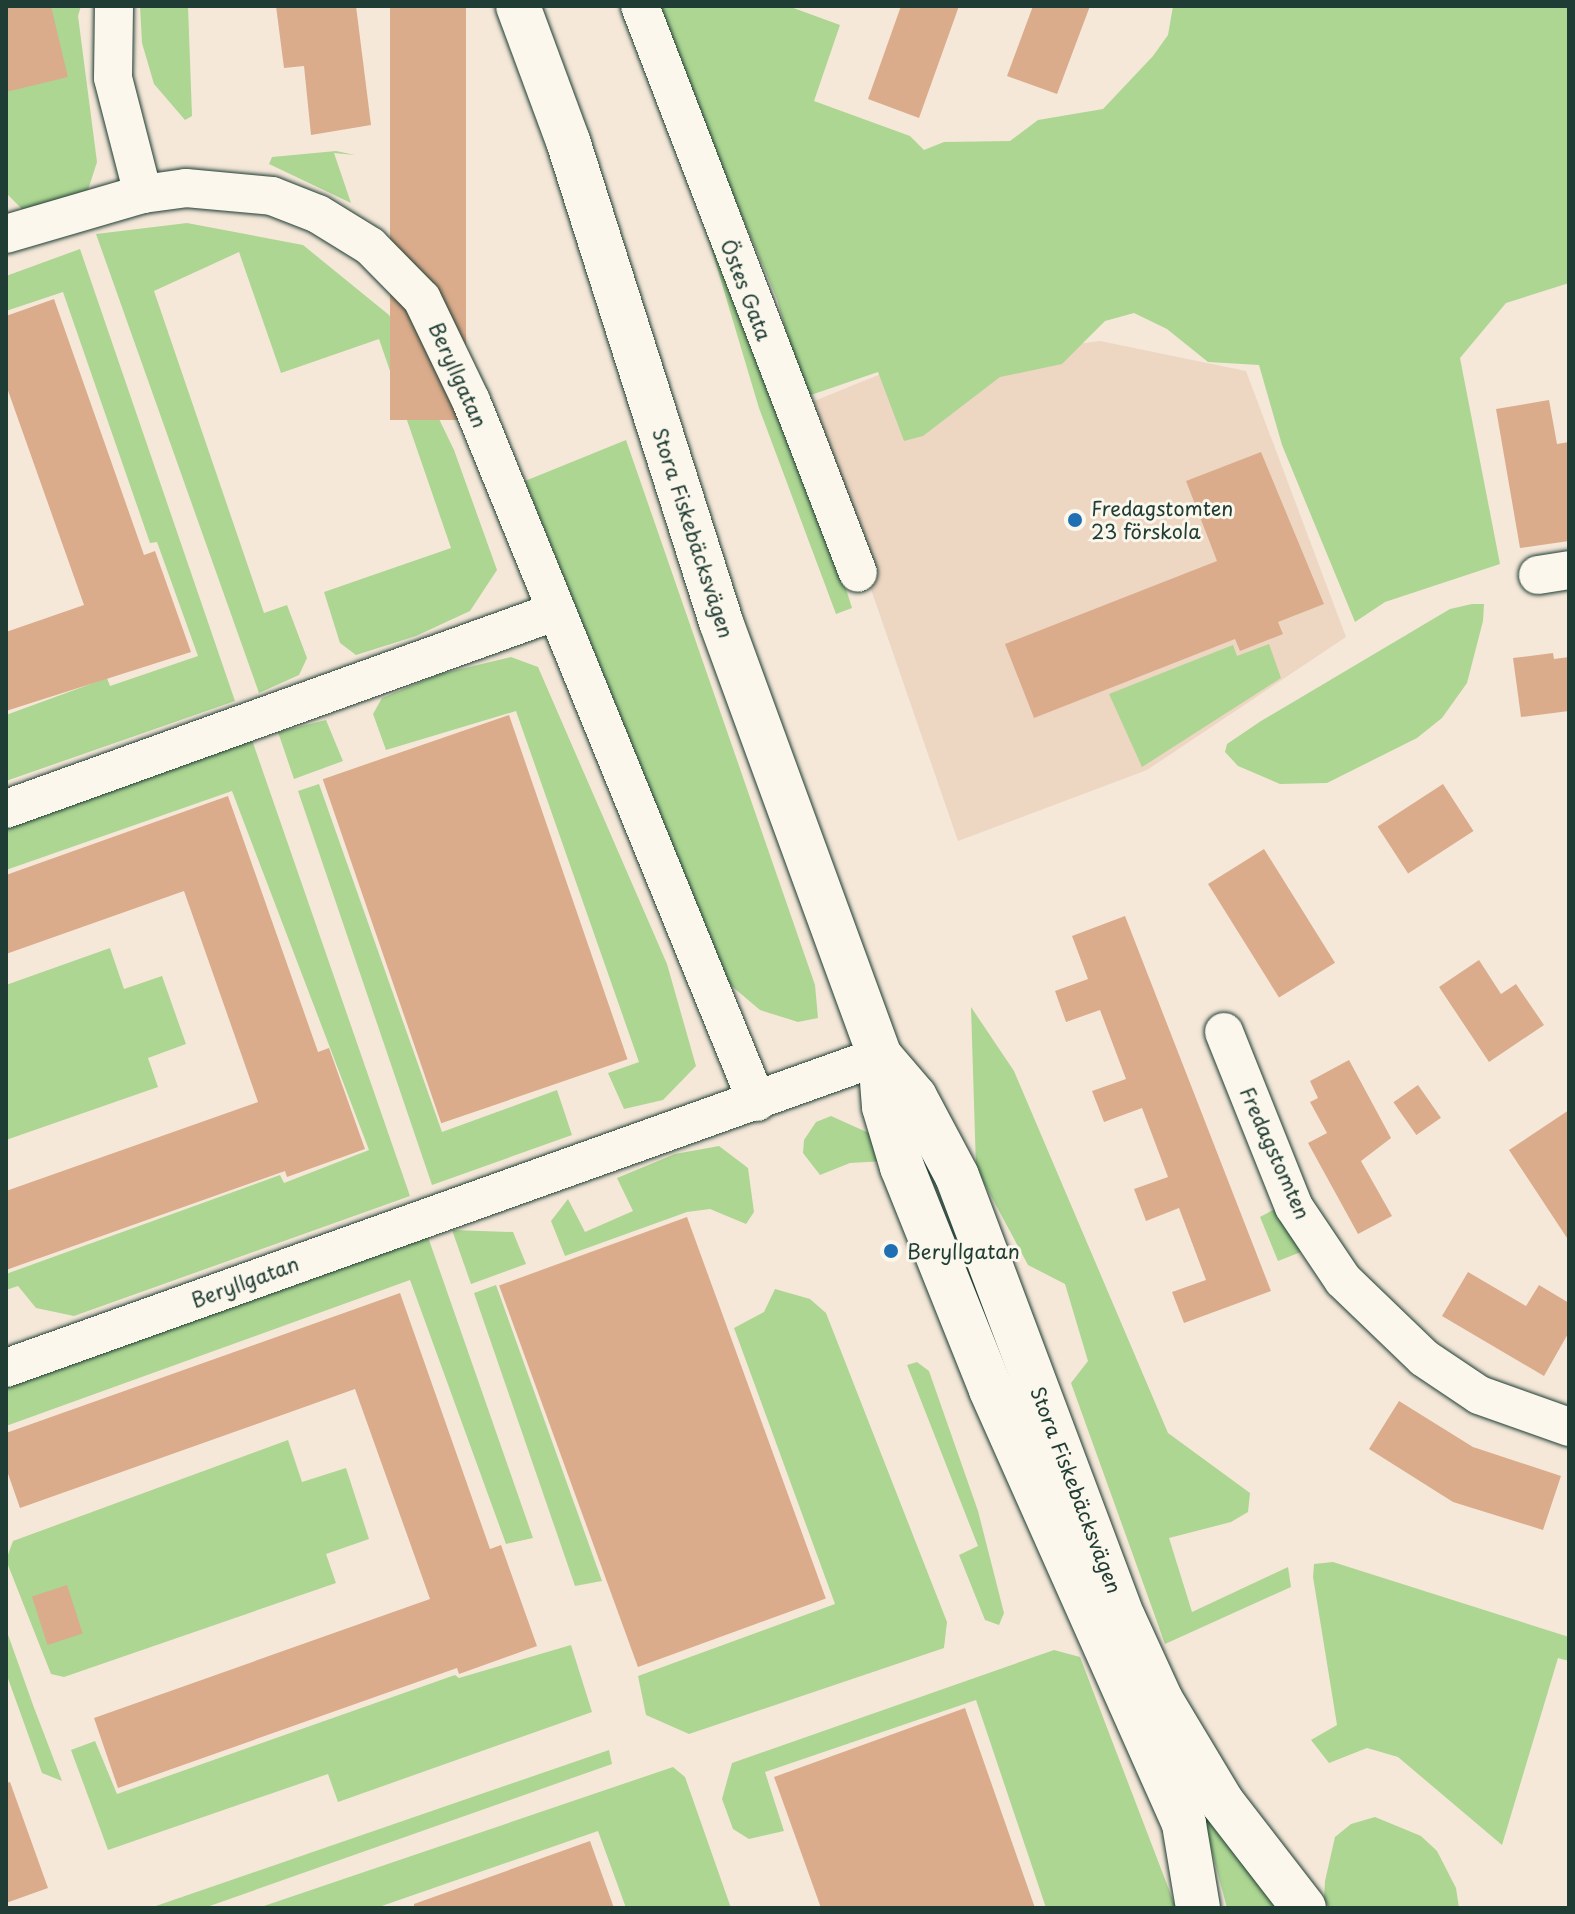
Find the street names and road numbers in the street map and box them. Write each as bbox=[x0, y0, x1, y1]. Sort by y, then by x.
street label: Östes Gata bbox=[715, 235, 777, 345]
street label: Beryllgatan bbox=[424, 319, 492, 431]
street label: Stora Fiskebäcksvägen bbox=[648, 426, 738, 640]
street label: Fredagstomten bbox=[1235, 1083, 1315, 1223]
street label: Beryllgatan bbox=[188, 1251, 302, 1313]
street label: Stora Fiskebäcksvägen bbox=[1026, 1384, 1126, 1596]

